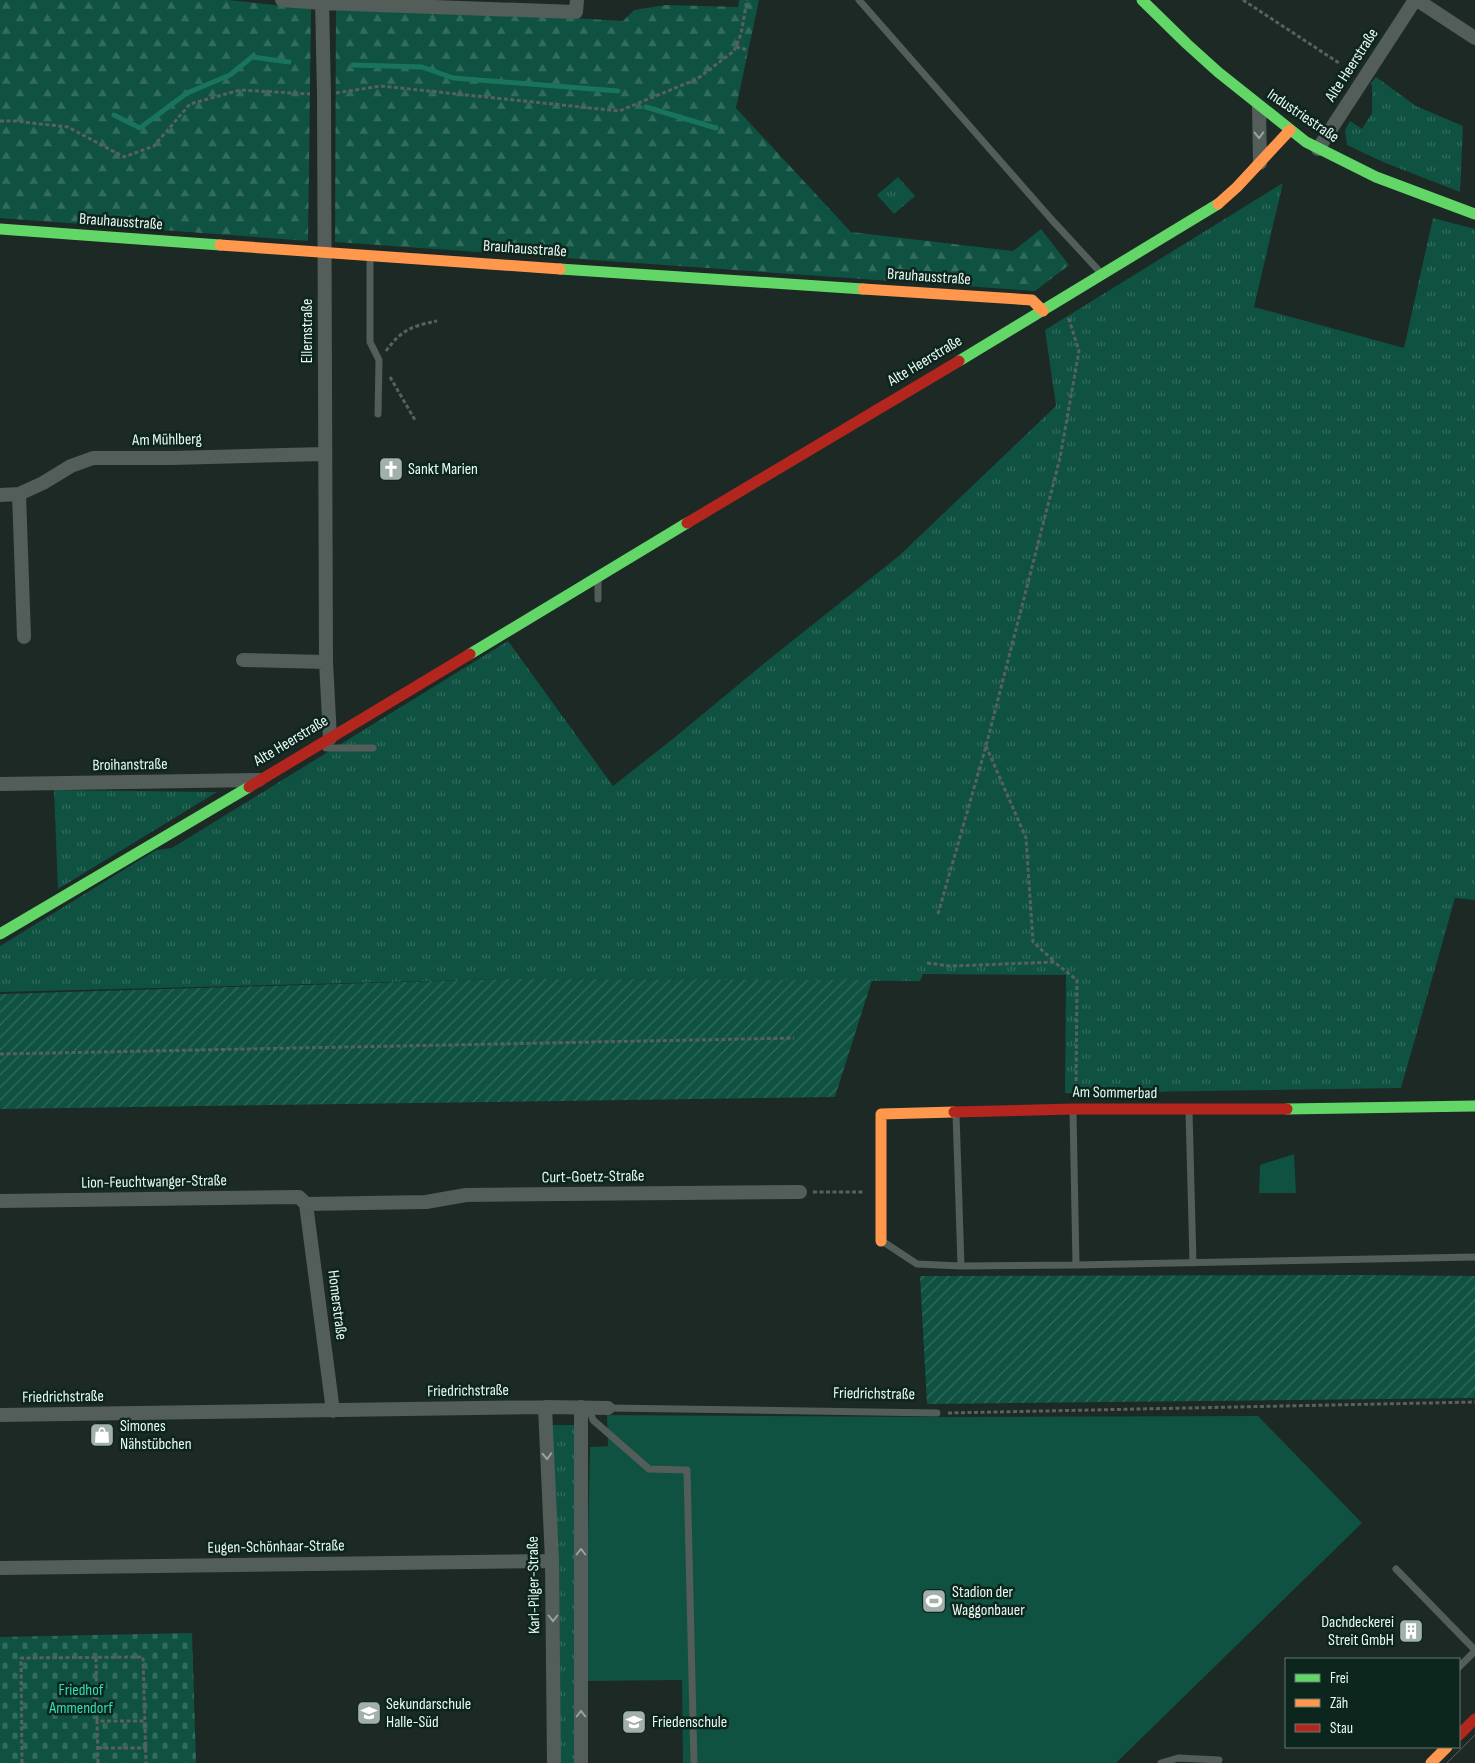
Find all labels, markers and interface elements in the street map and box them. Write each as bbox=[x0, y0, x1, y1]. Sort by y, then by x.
street label: Alte Heerstraße bbox=[1321, 25, 1383, 106]
street label: Industriestraße bbox=[1264, 85, 1342, 147]
one-way arrow bbox=[1254, 132, 1264, 139]
street label: Brauhausstraße bbox=[79, 210, 163, 234]
street label: Brauhausstraße bbox=[483, 237, 567, 261]
street label: Brauhausstraße bbox=[887, 265, 971, 289]
street label: Ellernstraße bbox=[298, 299, 317, 363]
street label: Alte Heerstraße bbox=[884, 331, 966, 391]
street label: Am Mühlberg bbox=[131, 430, 202, 450]
church icon: Sankt Marien bbox=[378, 456, 404, 482]
place label: Sankt Marien bbox=[408, 460, 478, 479]
street label: Alte Heerstraße bbox=[250, 711, 332, 771]
street label: Broihanstraße bbox=[92, 755, 168, 775]
street label: Am Sommerbad bbox=[1072, 1083, 1157, 1103]
street label: Curt-Goetz-Straße bbox=[541, 1167, 645, 1187]
street label: Lion-Feuchtwanger-Straße bbox=[81, 1171, 227, 1193]
street label: Homerstraße bbox=[323, 1269, 351, 1341]
street label: Friedrichstraße bbox=[427, 1381, 509, 1401]
street label: Friedrichstraße bbox=[833, 1384, 915, 1404]
street label: Friedrichstraße bbox=[22, 1387, 104, 1407]
place label: Simones Nähstübchen bbox=[120, 1417, 192, 1454]
shop icon: Simones Nähstübchen bbox=[89, 1422, 115, 1448]
one-way arrow bbox=[542, 1452, 553, 1460]
street label: Eugen-Schönhaar-Straße bbox=[207, 1536, 345, 1558]
street label: Karl-Pilger-Straße bbox=[524, 1536, 544, 1634]
one-way arrow bbox=[576, 1548, 586, 1556]
place label: Stadion der Waggonbauer bbox=[952, 1583, 1025, 1620]
sports icon: Stadion der Waggonbauer bbox=[921, 1588, 947, 1614]
place label: Dachdeckerei Streit GmbH bbox=[1321, 1613, 1394, 1650]
one-way arrow bbox=[548, 1615, 558, 1623]
building icon: Dachdeckerei Streit GmbH bbox=[1398, 1618, 1424, 1644]
legend bbox=[1285, 1658, 1460, 1748]
text: Frei bbox=[1330, 1669, 1349, 1688]
park label: Friedhof Ammendorf bbox=[48, 1681, 113, 1718]
text: Zäh bbox=[1330, 1694, 1348, 1713]
place label: Sekundarschule Halle-Süd bbox=[386, 1695, 471, 1732]
school or university icon: Sekundarschule Halle-Süd bbox=[356, 1700, 382, 1726]
school or university icon: Friedenschule bbox=[621, 1709, 647, 1735]
one-way arrow bbox=[576, 1710, 586, 1718]
place label: Friedenschule bbox=[652, 1713, 727, 1732]
text: Stau bbox=[1330, 1719, 1353, 1738]

